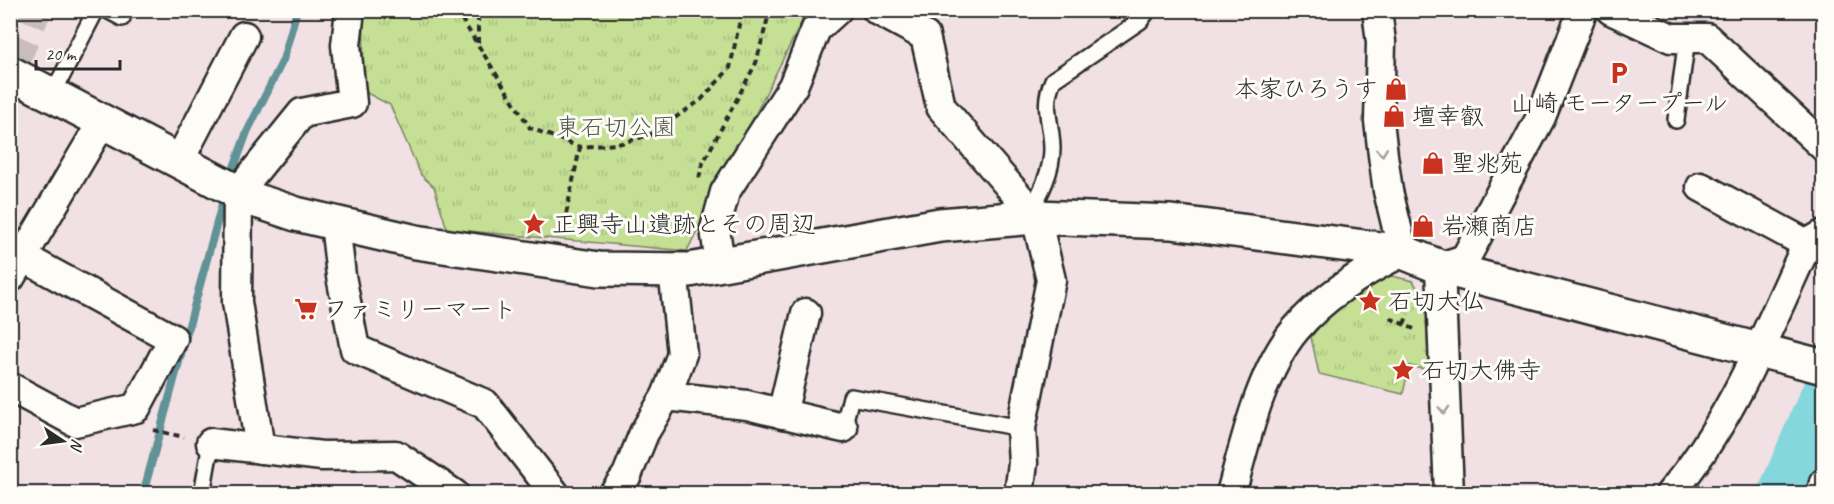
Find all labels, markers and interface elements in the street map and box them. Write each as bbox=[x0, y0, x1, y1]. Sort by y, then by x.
scale bar bbox=[36, 33, 120, 71]
text: 20 m bbox=[45, 43, 78, 65]
parking icon: 山崎 モータープール bbox=[1606, 60, 1632, 86]
place label: 本家ひろうす bbox=[1234, 74, 1378, 104]
shop icon: 本家ひろうす bbox=[1383, 76, 1409, 102]
place label: 山崎 モータープール bbox=[1510, 88, 1728, 118]
place label: 壇幸叡 bbox=[1412, 101, 1484, 131]
shop icon: 壇幸叡 bbox=[1381, 103, 1407, 129]
park label: 東石切公園 bbox=[556, 112, 676, 142]
one-way arrow bbox=[1376, 148, 1388, 157]
place label: 聖兆苑 bbox=[1451, 148, 1523, 178]
shop icon: 聖兆苑 bbox=[1420, 150, 1446, 176]
place label: 正興寺山遺跡とその周辺 bbox=[552, 209, 816, 239]
place icon: 正興寺山遺跡とその周辺 bbox=[521, 211, 547, 237]
place label: 岩瀬商店 bbox=[1441, 211, 1537, 241]
shop icon: 岩瀬商店 bbox=[1410, 213, 1436, 239]
place label: 石切大仏 bbox=[1388, 286, 1484, 316]
place icon: 石切大仏 bbox=[1357, 288, 1383, 314]
place label: ファミリーマート bbox=[324, 294, 516, 324]
supermarket icon: ファミリーマート bbox=[293, 296, 319, 322]
place label: 石切大佛寺 bbox=[1421, 355, 1541, 385]
place icon: 石切大佛寺 bbox=[1390, 357, 1416, 383]
one-way arrow bbox=[1438, 405, 1451, 414]
north arrow bbox=[33, 411, 93, 471]
text: N bbox=[65, 437, 87, 454]

